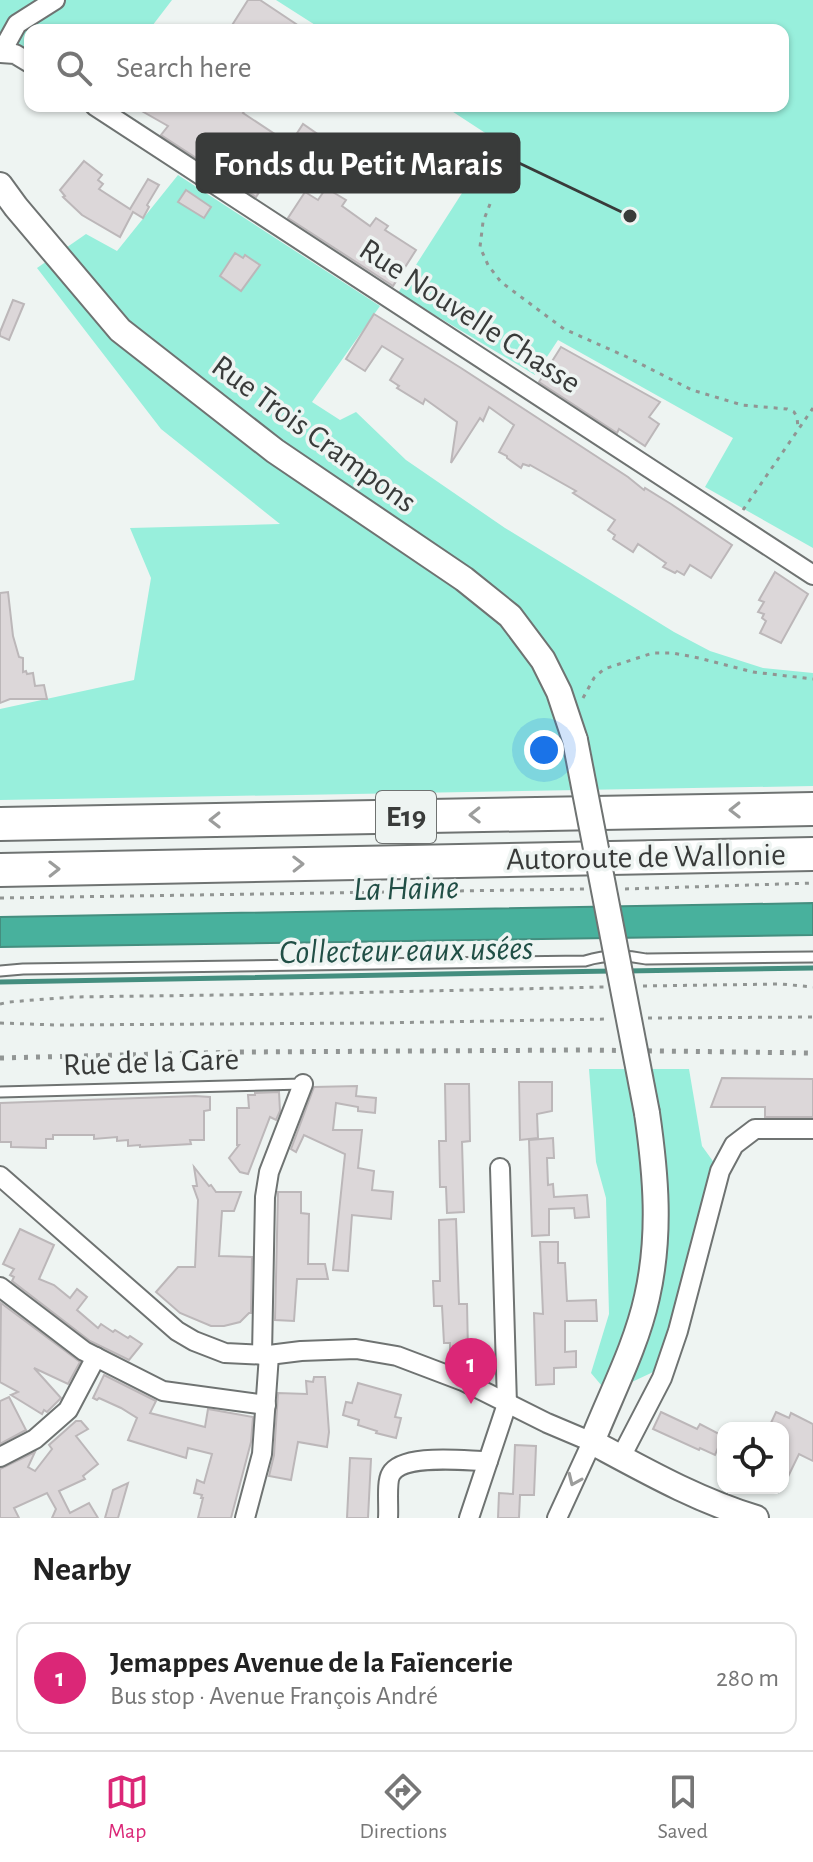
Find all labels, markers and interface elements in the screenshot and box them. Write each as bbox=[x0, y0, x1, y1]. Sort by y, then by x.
search box bbox=[24, 24, 789, 112]
icon: search bbox=[52, 46, 96, 90]
text: Search here bbox=[116, 53, 252, 83]
callout: Fonds du Petit Marais bbox=[197, 134, 519, 192]
text: Fonds du Petit Marais bbox=[213, 148, 503, 182]
street label: Rue Nouvelle Chasse bbox=[354, 233, 586, 399]
street label: Rue Trois Crampons bbox=[206, 349, 422, 519]
your location bbox=[524, 730, 564, 770]
road number: E19 bbox=[376, 791, 436, 843]
one-way arrow bbox=[728, 802, 741, 819]
one-way arrow bbox=[468, 807, 481, 824]
one-way arrow bbox=[208, 812, 221, 829]
street label: Autoroute de Wallonie bbox=[506, 839, 786, 875]
one-way arrow bbox=[292, 855, 305, 873]
one-way arrow bbox=[48, 860, 61, 877]
water label: La Haine bbox=[353, 871, 459, 907]
water label: Collecteur eaux usées bbox=[279, 932, 534, 970]
street label: Rue de la Gare bbox=[62, 1043, 240, 1081]
pin: 1 bbox=[445, 1338, 497, 1404]
map controls bbox=[717, 1422, 789, 1494]
button: locate bbox=[717, 1422, 789, 1494]
one-way arrow bbox=[568, 1472, 584, 1486]
text: Nearby bbox=[32, 1553, 131, 1587]
text: Jemappes Avenue de la Faïencerie bbox=[110, 1648, 513, 1678]
text: 1 bbox=[55, 1665, 65, 1691]
text: 280 m bbox=[716, 1665, 779, 1691]
text: Bus stop · Avenue François André bbox=[110, 1683, 438, 1709]
tab: Map bbox=[105, 1770, 149, 1844]
tab: Directions bbox=[359, 1770, 447, 1844]
tab: Saved bbox=[657, 1770, 708, 1844]

